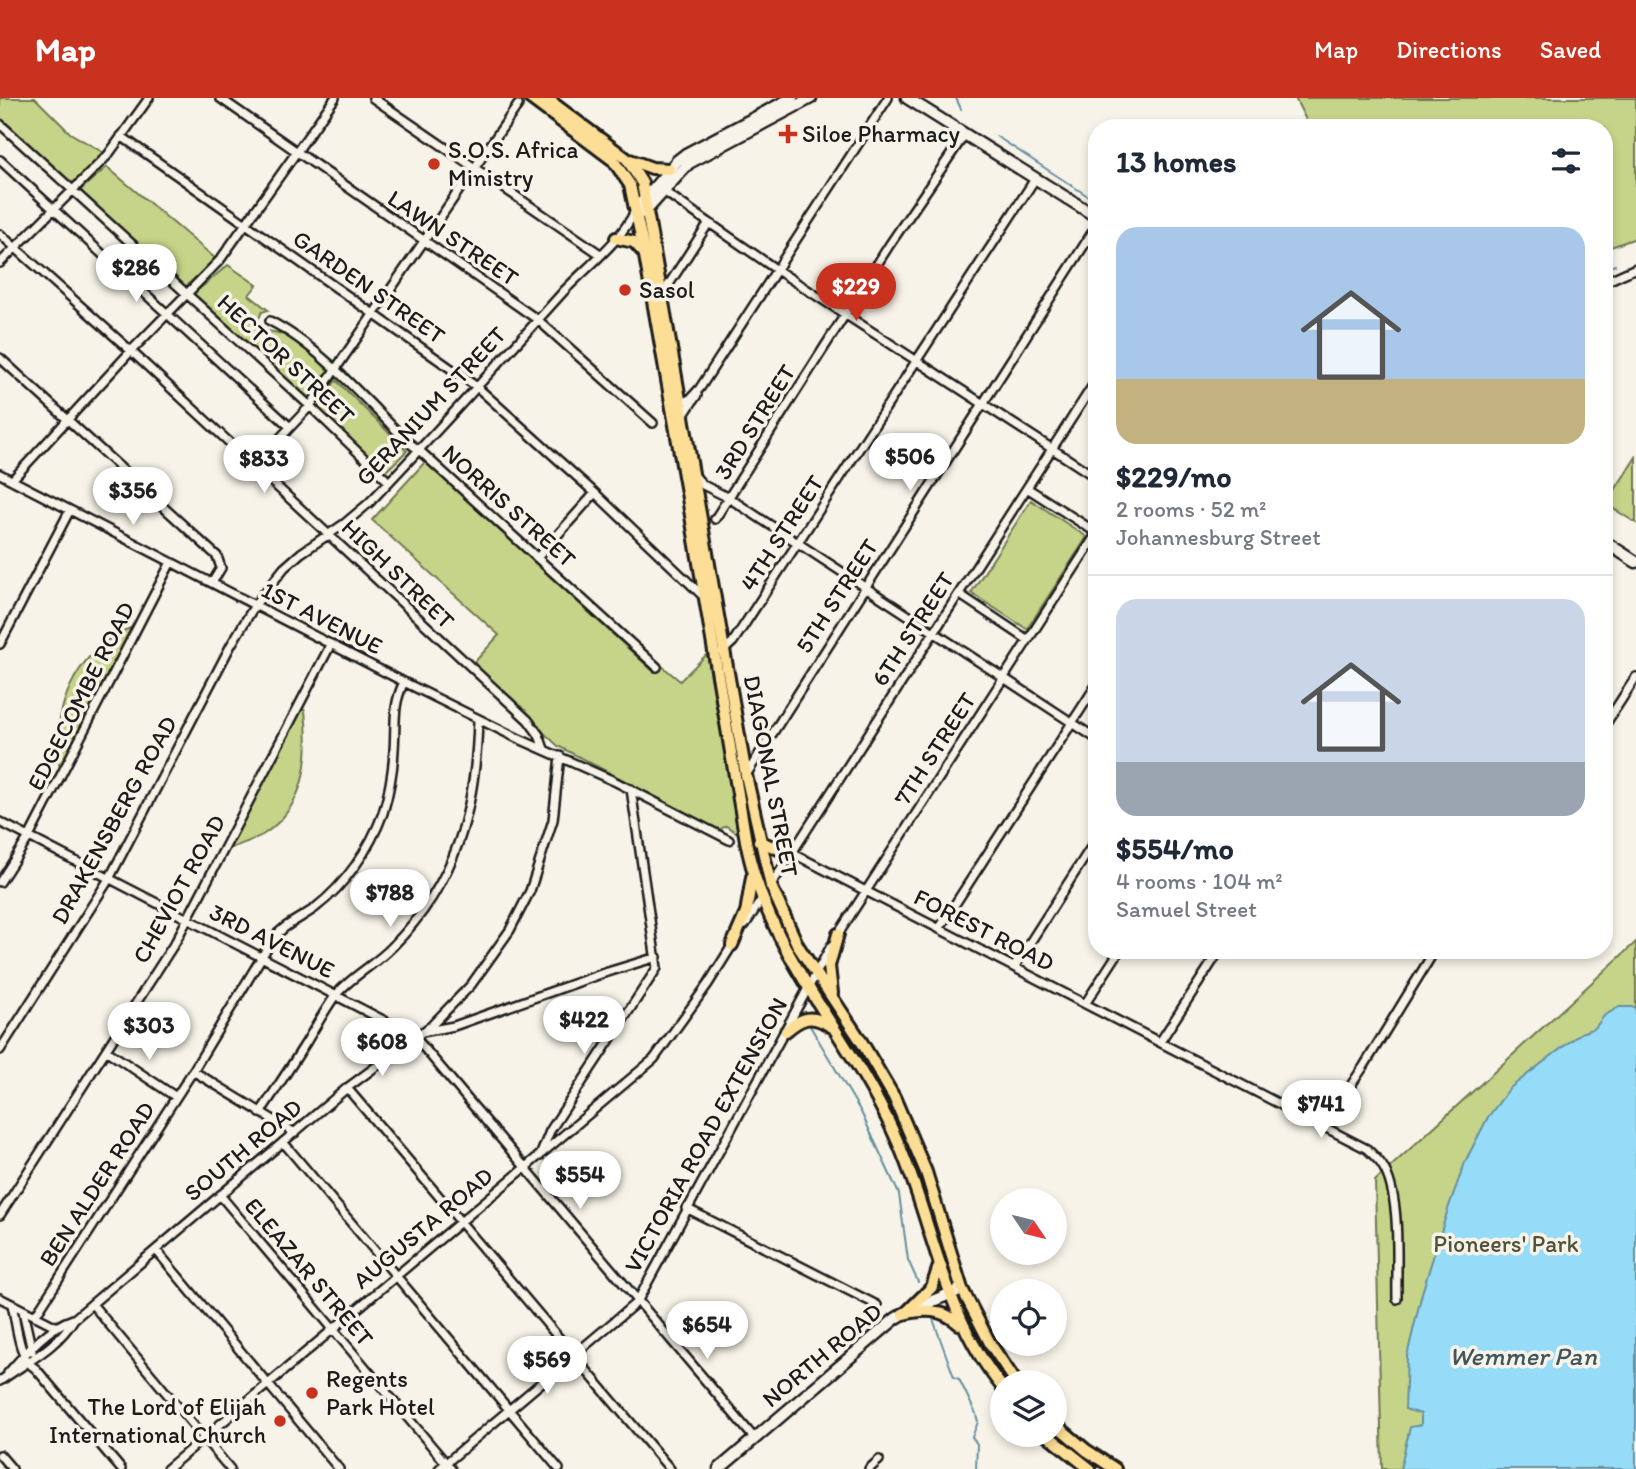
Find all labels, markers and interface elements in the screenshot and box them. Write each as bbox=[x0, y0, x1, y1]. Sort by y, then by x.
text: Map bbox=[35, 30, 96, 69]
text: Map bbox=[1314, 35, 1358, 64]
text: Directions bbox=[1396, 35, 1502, 64]
text: Saved bbox=[1540, 35, 1601, 64]
place label: Siloe Pharmacy bbox=[802, 119, 960, 148]
marker: Siloe Pharmacy bbox=[780, 126, 796, 142]
place label: S.O.S. Africa Ministry bbox=[448, 135, 578, 192]
icon: filters bbox=[1547, 142, 1585, 180]
text: 13 homes bbox=[1116, 143, 1236, 180]
marker: S.O.S. Africa Ministry bbox=[426, 156, 442, 172]
street label: LAWN STREET bbox=[382, 183, 525, 292]
street label: GARDEN STREET bbox=[288, 223, 451, 350]
pin: $286 bbox=[95, 244, 177, 304]
text: $286 bbox=[112, 253, 160, 281]
pin: $229 bbox=[815, 264, 897, 323]
text: $229 bbox=[832, 272, 880, 300]
icon: home bbox=[1288, 272, 1414, 398]
place label: Sasol bbox=[639, 275, 695, 304]
marker: Sasol bbox=[617, 282, 633, 298]
street label: HECTOR STREET bbox=[212, 288, 362, 430]
street label: GERANIUM STREET bbox=[349, 320, 512, 491]
street label: 3RD STREET bbox=[708, 358, 802, 485]
pin: $506 bbox=[869, 434, 951, 493]
pin: $833 bbox=[223, 436, 305, 495]
street label: NORRIS STREET bbox=[437, 438, 583, 574]
text: $506 bbox=[885, 442, 935, 470]
text: $833 bbox=[239, 444, 289, 472]
text: $229/mo bbox=[1116, 458, 1232, 495]
pin: $356 bbox=[92, 468, 174, 527]
street label: 4TH STREET bbox=[734, 469, 830, 596]
text: $356 bbox=[109, 476, 157, 504]
text: 2 rooms · 52 m² bbox=[1116, 495, 1266, 523]
street label: HIGH STREET bbox=[336, 512, 461, 635]
text: Johannesburg Street bbox=[1116, 523, 1321, 551]
street label: 5TH STREET bbox=[789, 533, 884, 658]
street label: 6TH STREET bbox=[865, 566, 960, 691]
street label: 1ST AVENUE bbox=[257, 575, 388, 660]
street label: EDGECOMBE ROAD bbox=[20, 596, 141, 795]
icon: home bbox=[1288, 644, 1414, 770]
street label: DIAGONAL STREET bbox=[738, 673, 805, 880]
street label: 7TH STREET bbox=[887, 686, 982, 811]
street label: DRAKENSBERG ROAD bbox=[44, 711, 183, 929]
street label: CHEVIOT ROAD bbox=[126, 809, 231, 968]
text: $554/mo bbox=[1116, 830, 1234, 867]
text: 4 rooms · 104 m² bbox=[1116, 867, 1283, 895]
pin: $788 bbox=[349, 870, 431, 929]
text: $788 bbox=[366, 878, 414, 906]
street label: FOREST ROAD bbox=[909, 882, 1059, 977]
text: Samuel Street bbox=[1116, 895, 1257, 923]
street label: 3RD AVENUE bbox=[205, 897, 340, 984]
street label: VICTORIA ROAD EXTENSION bbox=[618, 992, 793, 1277]
pin: $422 bbox=[543, 996, 625, 1056]
pin: $303 bbox=[108, 1002, 190, 1062]
text: $422 bbox=[559, 1005, 609, 1033]
text: $303 bbox=[124, 1011, 174, 1039]
pin: $608 bbox=[341, 1018, 423, 1078]
text: $608 bbox=[357, 1027, 407, 1055]
pin: $741 bbox=[1280, 1080, 1362, 1140]
text: $741 bbox=[1297, 1089, 1345, 1117]
street label: SOUTH ROAD bbox=[178, 1092, 307, 1207]
street label: BEN ALDER ROAD bbox=[32, 1096, 161, 1272]
pin: $554 bbox=[539, 1152, 621, 1211]
text: $554 bbox=[555, 1160, 605, 1188]
street label: AUGUSTA ROAD bbox=[347, 1161, 499, 1295]
north arrow bbox=[990, 1188, 1068, 1265]
map controls bbox=[990, 1188, 1067, 1447]
street label: ELEAZAR STREET bbox=[239, 1191, 380, 1352]
park label: Pioneers' Park bbox=[1433, 1229, 1579, 1258]
button: locate bbox=[990, 1279, 1067, 1356]
street label: NORTH ROAD bbox=[756, 1296, 887, 1413]
pin: $654 bbox=[666, 1302, 748, 1361]
text: $654 bbox=[682, 1310, 732, 1338]
pin: $569 bbox=[506, 1336, 588, 1396]
water label: Wemmer Pan bbox=[1449, 1340, 1597, 1372]
text: $569 bbox=[523, 1345, 571, 1373]
place label: Regents Park Hotel bbox=[326, 1364, 435, 1421]
button: layers bbox=[990, 1370, 1067, 1447]
marker: Regents Park Hotel bbox=[304, 1385, 320, 1401]
place label: The Lord of Elijah International Church bbox=[49, 1392, 266, 1449]
marker: The Lord of Elijah International Church bbox=[272, 1413, 288, 1429]

